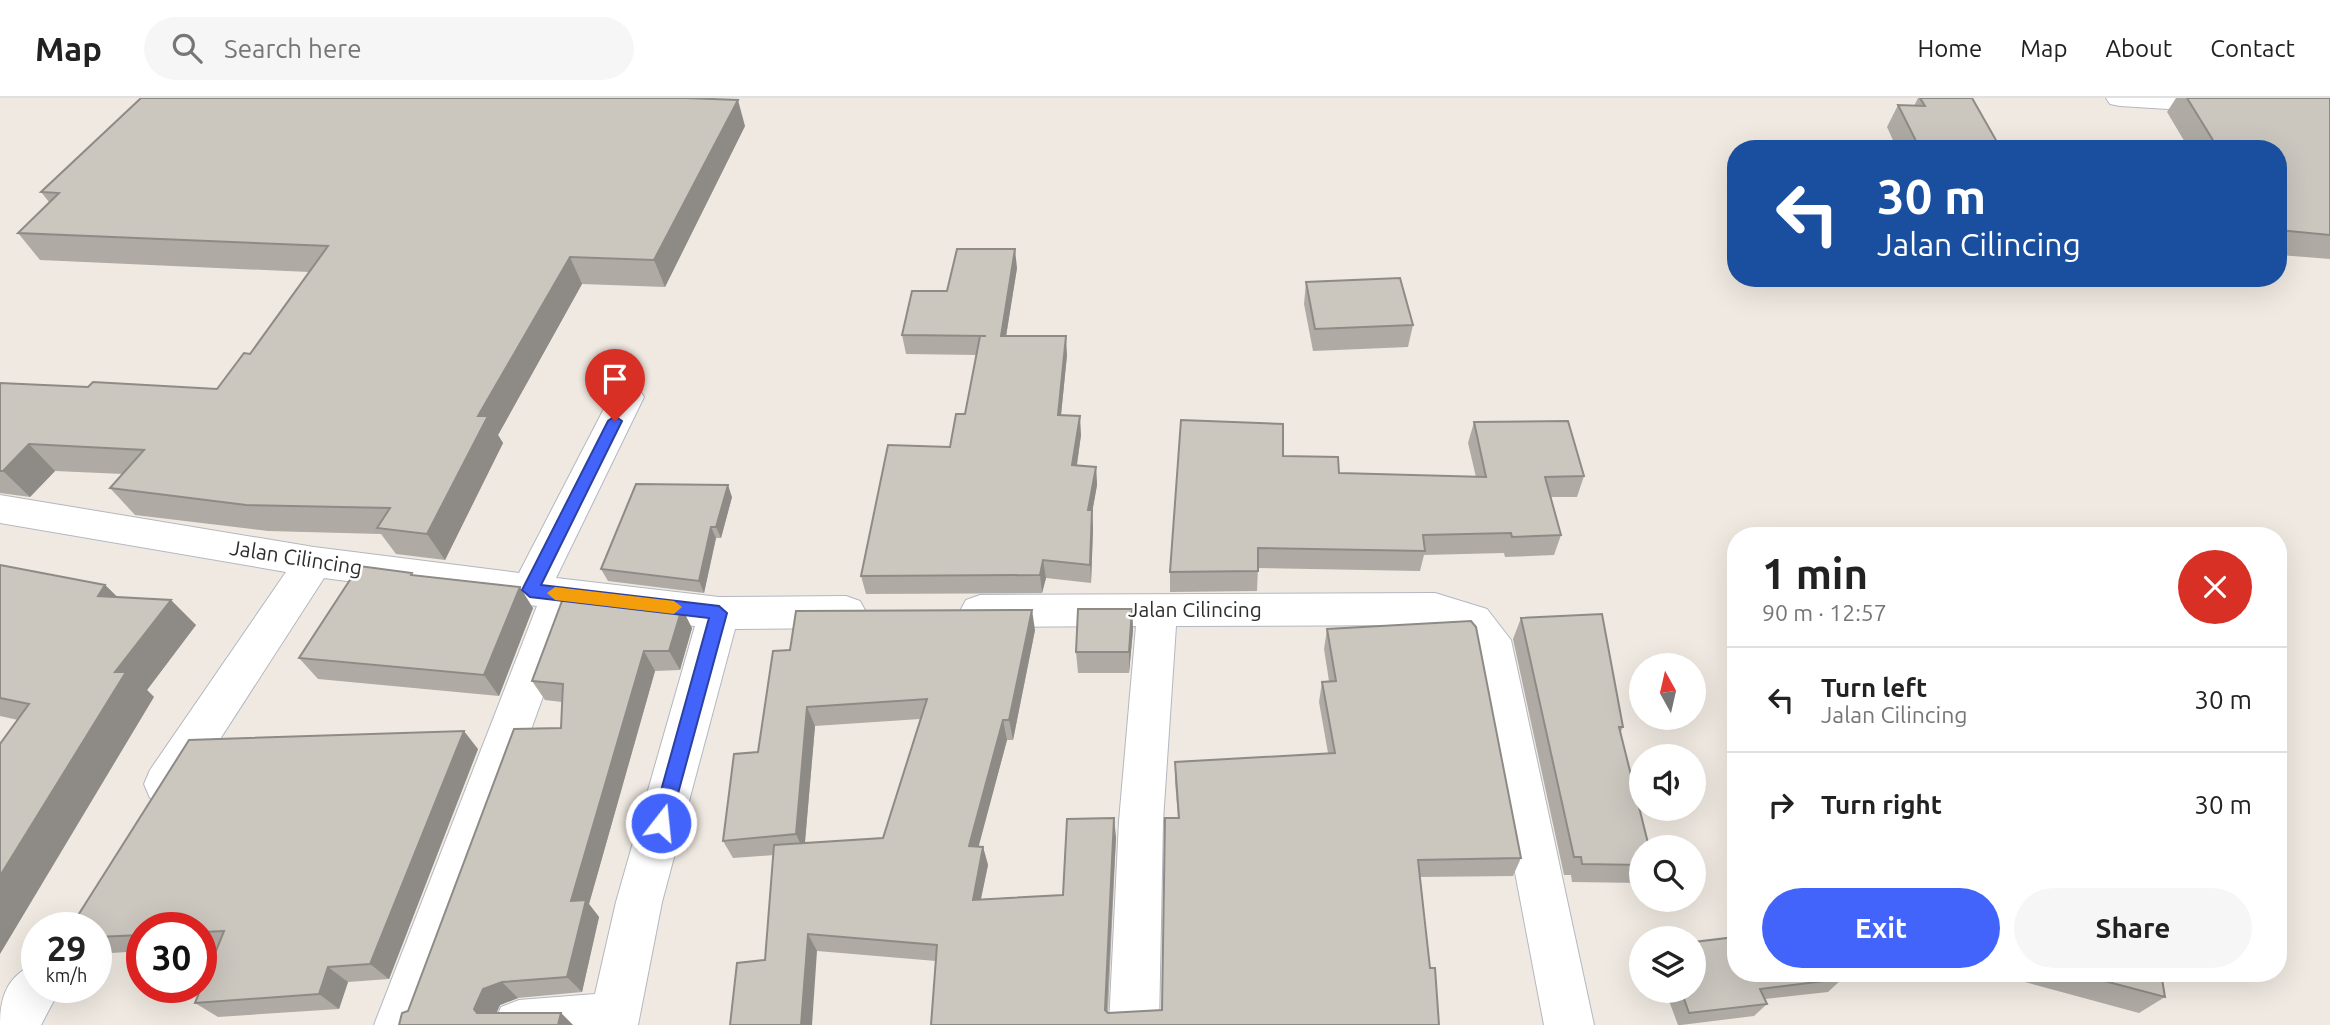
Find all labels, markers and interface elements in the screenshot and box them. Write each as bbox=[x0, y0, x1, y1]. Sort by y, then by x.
search box bbox=[144, 17, 634, 80]
icon: search bbox=[168, 29, 206, 67]
text: Map bbox=[35, 30, 102, 67]
text: Search here bbox=[224, 34, 362, 63]
text: Home bbox=[1917, 35, 1982, 62]
text: Map bbox=[2020, 35, 2067, 62]
text: About bbox=[2105, 35, 2172, 62]
text: Contact bbox=[2210, 35, 2295, 62]
icon: left bbox=[1762, 168, 1853, 259]
text: 30 m bbox=[1877, 168, 1986, 223]
text: Jalan Cilincing bbox=[1877, 226, 2081, 262]
pin bbox=[585, 349, 645, 421]
icon: arrive bbox=[596, 360, 634, 398]
street label: Jalan Cilincing bbox=[228, 535, 364, 579]
text: 1 min bbox=[1762, 550, 1868, 597]
button: close bbox=[2178, 550, 2252, 624]
street label: Jalan Cilincing bbox=[1128, 597, 1262, 621]
text: 90 m · 12:57 bbox=[1762, 600, 1887, 625]
north arrow bbox=[1629, 653, 1706, 730]
map controls bbox=[1629, 653, 1706, 1003]
text: Turn left bbox=[1821, 673, 1927, 702]
icon: left bbox=[1762, 681, 1800, 719]
text: 30 m bbox=[2194, 685, 2252, 714]
text: Jalan Cilincing bbox=[1821, 702, 1968, 727]
button: sound bbox=[1629, 744, 1706, 821]
position arrow bbox=[624, 786, 698, 860]
icon: right bbox=[1762, 786, 1800, 824]
text: Turn right bbox=[1821, 790, 1942, 819]
text: 30 m bbox=[2194, 790, 2252, 819]
button: search bbox=[1629, 835, 1706, 912]
button: Exit bbox=[1762, 888, 2000, 968]
button: Share bbox=[2014, 888, 2252, 968]
speed limit sign: 30 bbox=[126, 912, 217, 1003]
button: layers bbox=[1629, 926, 1706, 1003]
text: 29 bbox=[47, 928, 86, 968]
text: km/h bbox=[46, 965, 87, 985]

